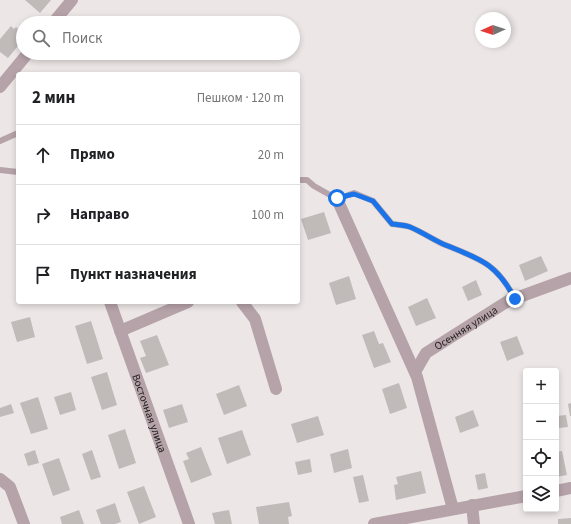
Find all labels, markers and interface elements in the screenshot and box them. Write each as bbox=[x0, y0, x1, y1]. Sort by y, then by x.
north arrow bbox=[475, 12, 511, 48]
search box bbox=[16, 16, 300, 60]
icon: search bbox=[30, 27, 52, 49]
text: Поиск bbox=[62, 28, 103, 49]
text: 2 мин bbox=[32, 86, 75, 110]
text: Пешком · 120 m bbox=[197, 89, 284, 107]
icon: ahead bbox=[32, 144, 54, 166]
text: Прямо bbox=[70, 144, 115, 165]
text: 20 m bbox=[258, 146, 284, 164]
route start bbox=[328, 189, 346, 207]
icon: right bbox=[32, 204, 54, 226]
text: Направо bbox=[70, 204, 129, 225]
text: 100 m bbox=[251, 206, 284, 224]
icon: arrive bbox=[32, 264, 54, 286]
text: Пункт назначения bbox=[70, 264, 197, 285]
route end bbox=[506, 290, 524, 308]
street label: Осенняя улица bbox=[431, 303, 501, 354]
map controls bbox=[523, 368, 559, 512]
button: + bbox=[523, 368, 559, 404]
street label: Восточная улица bbox=[128, 372, 170, 455]
button: − bbox=[523, 404, 559, 440]
button: locate bbox=[523, 440, 559, 476]
button: layers bbox=[523, 476, 559, 512]

